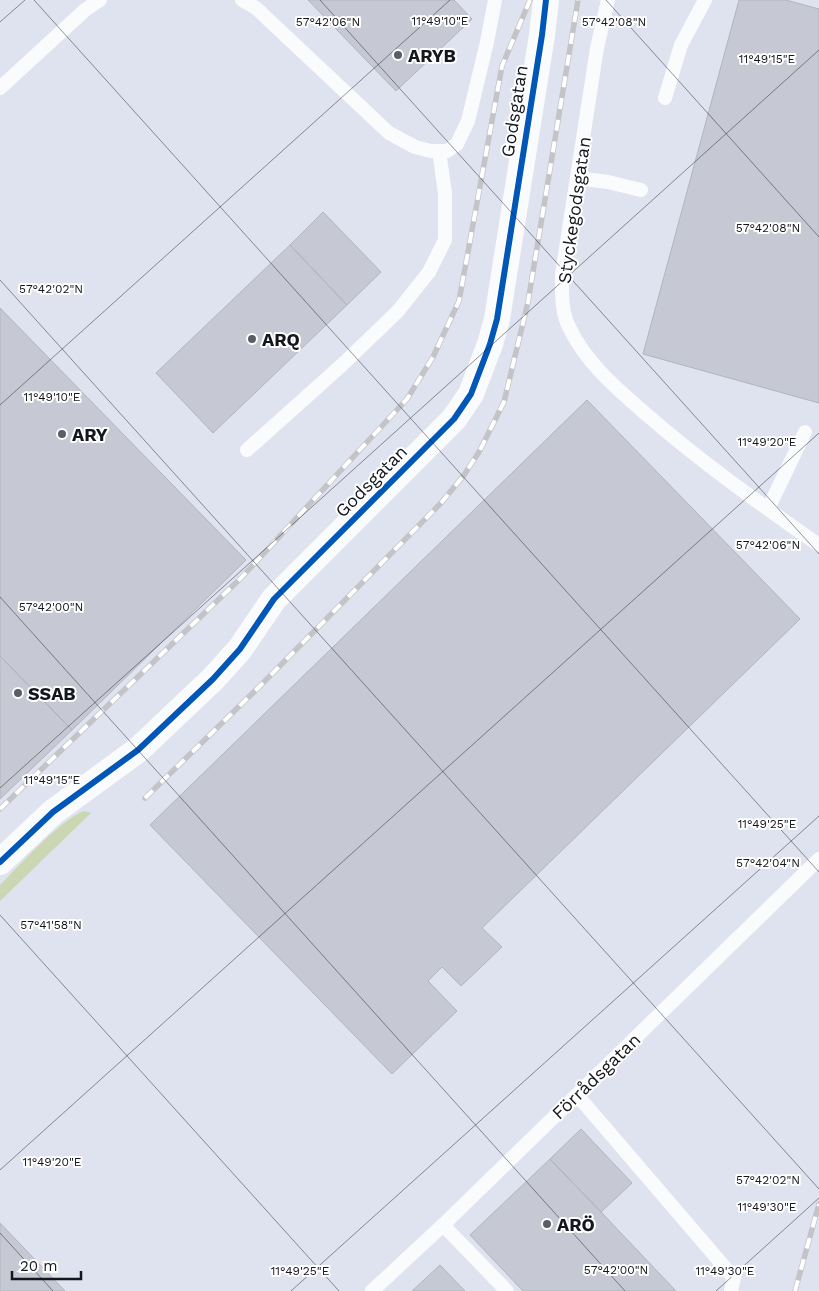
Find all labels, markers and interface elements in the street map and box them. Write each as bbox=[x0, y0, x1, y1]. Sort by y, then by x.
text: 11°49'10"E bbox=[412, 14, 469, 28]
text: 57°42'06"N bbox=[296, 15, 360, 29]
text: 57°42'08"N bbox=[582, 15, 646, 29]
place label: ARYB bbox=[408, 45, 456, 66]
marker: ARYB bbox=[392, 49, 404, 61]
text: 11°49'15"E bbox=[739, 52, 795, 66]
street label: Godsgatan bbox=[496, 63, 532, 159]
street label: Styckegodsgatan bbox=[553, 135, 595, 285]
text: 57°42'08"N bbox=[736, 221, 800, 235]
text: 57°42'02"N bbox=[19, 282, 83, 296]
place label: ARQ bbox=[262, 329, 300, 350]
marker: ARQ bbox=[246, 333, 258, 345]
text: 11°49'10"E bbox=[24, 390, 81, 404]
place label: ARY bbox=[72, 424, 108, 445]
marker: ARY bbox=[56, 428, 68, 440]
text: 11°49'20"E bbox=[737, 435, 797, 449]
street label: Godsgatan bbox=[331, 441, 411, 521]
text: 57°42'06"N bbox=[736, 538, 800, 552]
text: 57°42'00"N bbox=[19, 600, 83, 614]
place label: SSAB bbox=[28, 683, 76, 704]
marker: SSAB bbox=[12, 687, 24, 699]
text: 11°49'15"E bbox=[24, 773, 80, 787]
text: 11°49'25"E bbox=[738, 817, 797, 831]
text: 57°42'04"N bbox=[736, 856, 800, 870]
text: 57°41'58"N bbox=[20, 918, 82, 932]
street label: Förrådsgatan bbox=[548, 1029, 644, 1123]
text: 11°49'20"E bbox=[22, 1155, 82, 1169]
text: 57°42'02"N bbox=[736, 1173, 800, 1187]
text: 11°49'30"E bbox=[737, 1200, 797, 1214]
place label: ARÖ bbox=[557, 1214, 595, 1235]
marker: ARÖ bbox=[541, 1218, 553, 1230]
scale bar bbox=[12, 1248, 81, 1280]
text: 20 m bbox=[20, 1257, 58, 1275]
text: 57°42'00"N bbox=[584, 1263, 648, 1277]
text: 11°49'25"E bbox=[271, 1264, 330, 1278]
text: 11°49'30"E bbox=[695, 1264, 755, 1278]

